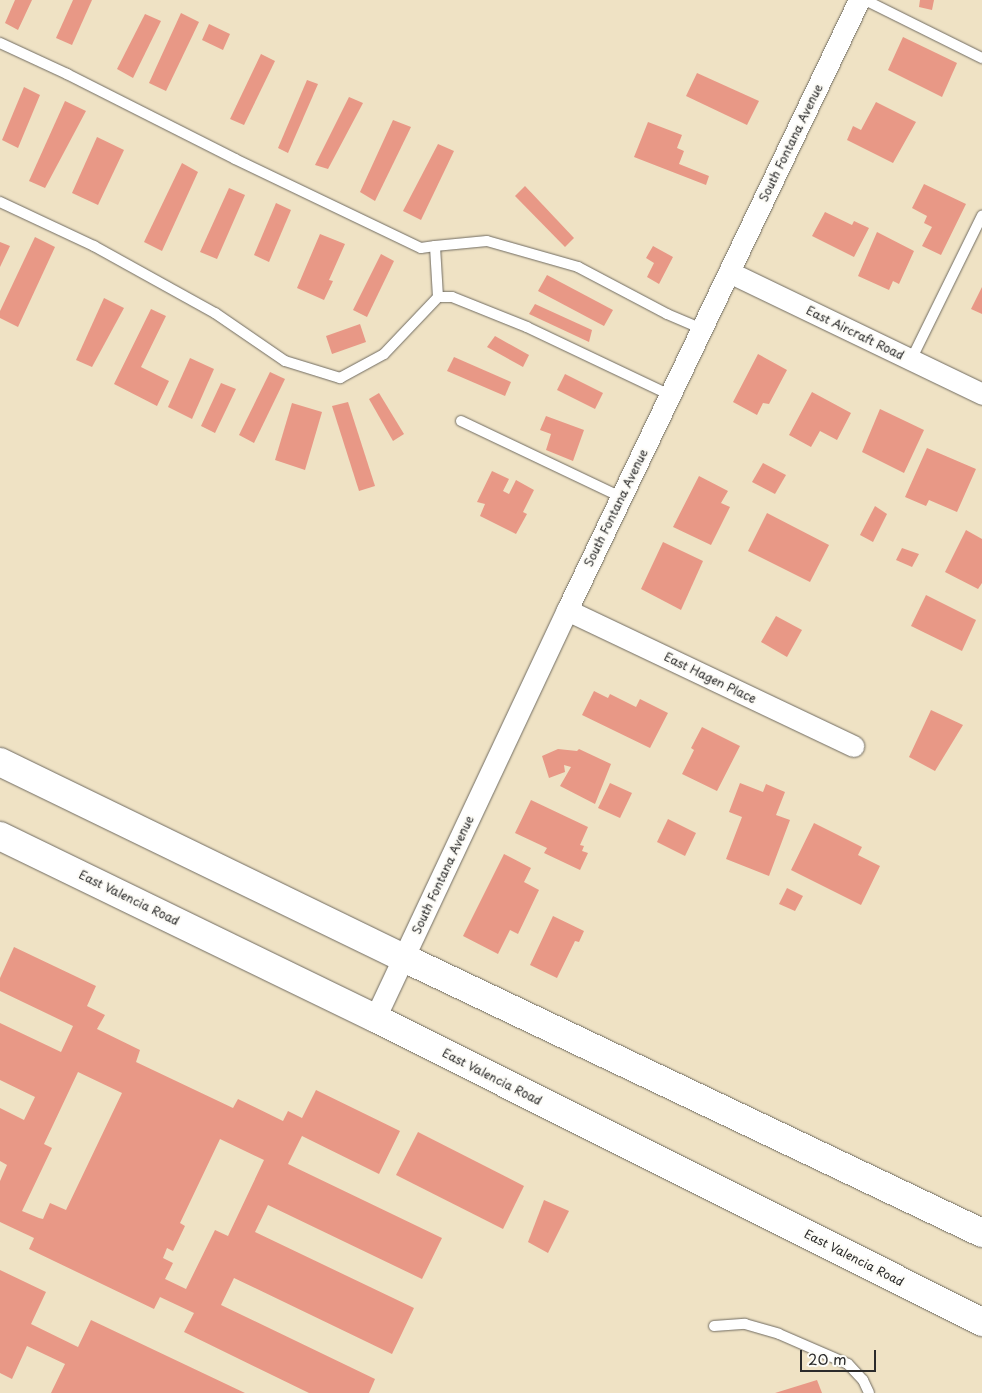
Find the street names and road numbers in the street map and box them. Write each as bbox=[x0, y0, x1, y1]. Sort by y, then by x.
street label: South Fontana Avenue bbox=[756, 82, 826, 204]
street label: East Aircraft Road bbox=[803, 303, 907, 363]
street label: South Fontana Avenue bbox=[581, 447, 651, 569]
street label: East Hagen Place bbox=[662, 649, 758, 707]
street label: South Fontana Avenue bbox=[409, 813, 477, 937]
street label: East Valencia Road bbox=[77, 867, 181, 929]
street label: East Valencia Road bbox=[440, 1046, 544, 1108]
street label: East Valencia Road bbox=[802, 1227, 906, 1289]

